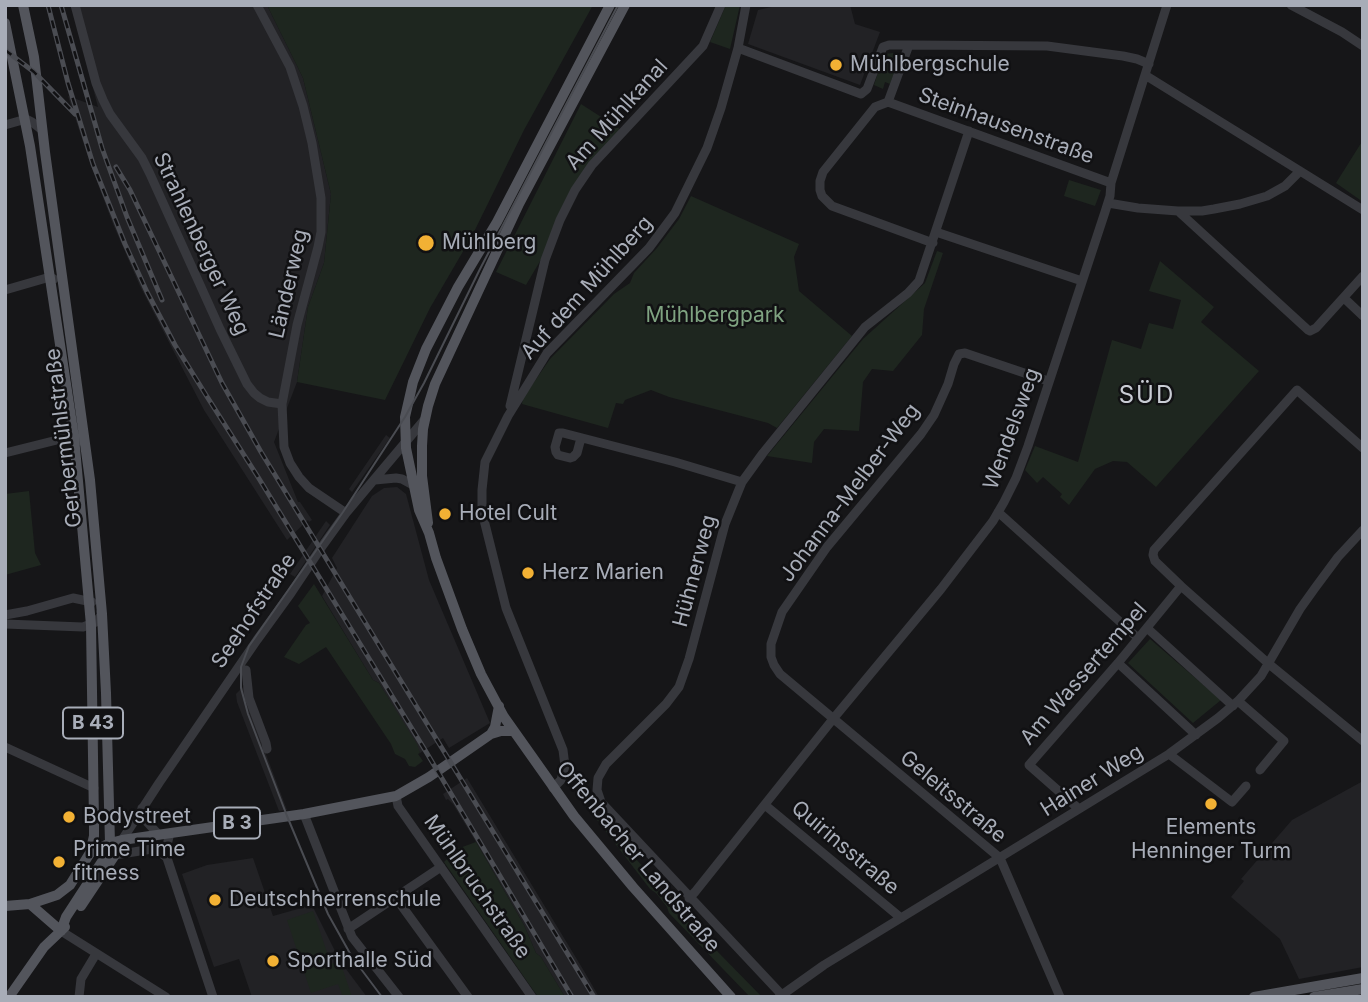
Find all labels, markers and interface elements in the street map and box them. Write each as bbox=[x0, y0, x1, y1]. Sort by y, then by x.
place label: Mühlbergschule bbox=[850, 52, 1010, 78]
street label: Am Mühlkanal bbox=[561, 54, 673, 176]
marker: Mühlbergschule bbox=[828, 57, 844, 73]
street label: Steinhausenstraße bbox=[915, 83, 1097, 169]
street label: Strahlenberger Weg bbox=[148, 149, 254, 339]
street label: Auf dem Mühlberg bbox=[516, 211, 658, 365]
street label: Länderweg bbox=[264, 227, 314, 341]
place label: Mühlberg bbox=[442, 230, 536, 256]
marker: Mühlberg bbox=[416, 233, 436, 253]
park label: Mühlbergpark bbox=[645, 303, 785, 329]
street label: Gerbermühlstraße bbox=[40, 347, 88, 529]
street label: Wendelsweg bbox=[978, 365, 1046, 493]
district label: SÜD bbox=[1119, 382, 1175, 410]
street label: Johanna-Melber-Weg bbox=[775, 399, 925, 587]
place label: Hotel Cult bbox=[459, 501, 557, 527]
marker: Hotel Cult bbox=[437, 506, 453, 522]
street label: Hühnerweg bbox=[668, 512, 722, 630]
street label: Seehofstraße bbox=[206, 549, 302, 673]
place label: Herz Marien bbox=[542, 560, 664, 586]
marker: Herz Marien bbox=[520, 565, 536, 581]
street label: Am Wassertempel bbox=[1015, 598, 1153, 750]
road number: B 43 bbox=[63, 708, 123, 738]
street label: Hainer Weg bbox=[1036, 740, 1148, 822]
street label: Geleitsstraße bbox=[895, 745, 1011, 849]
street label: Offenbacher Landstraße bbox=[551, 756, 725, 958]
street label: Quirinsstraße bbox=[786, 796, 904, 900]
marker: Elements Henninger Turm bbox=[1203, 796, 1219, 812]
place label: Bodystreet bbox=[83, 804, 191, 830]
road number: B 3 bbox=[214, 808, 260, 838]
marker: Bodystreet bbox=[61, 809, 77, 825]
street label: Mühlbruchstraße bbox=[418, 810, 536, 964]
place label: Elements Henninger Turm bbox=[1131, 815, 1291, 865]
place label: Prime Time fitness bbox=[73, 837, 186, 887]
marker: Prime Time fitness bbox=[51, 854, 67, 870]
place label: Deutschherrenschule bbox=[229, 887, 441, 913]
marker: Deutschherrenschule bbox=[207, 892, 223, 908]
place label: Sporthalle Süd bbox=[287, 948, 432, 974]
marker: Sporthalle Süd bbox=[265, 953, 281, 969]

